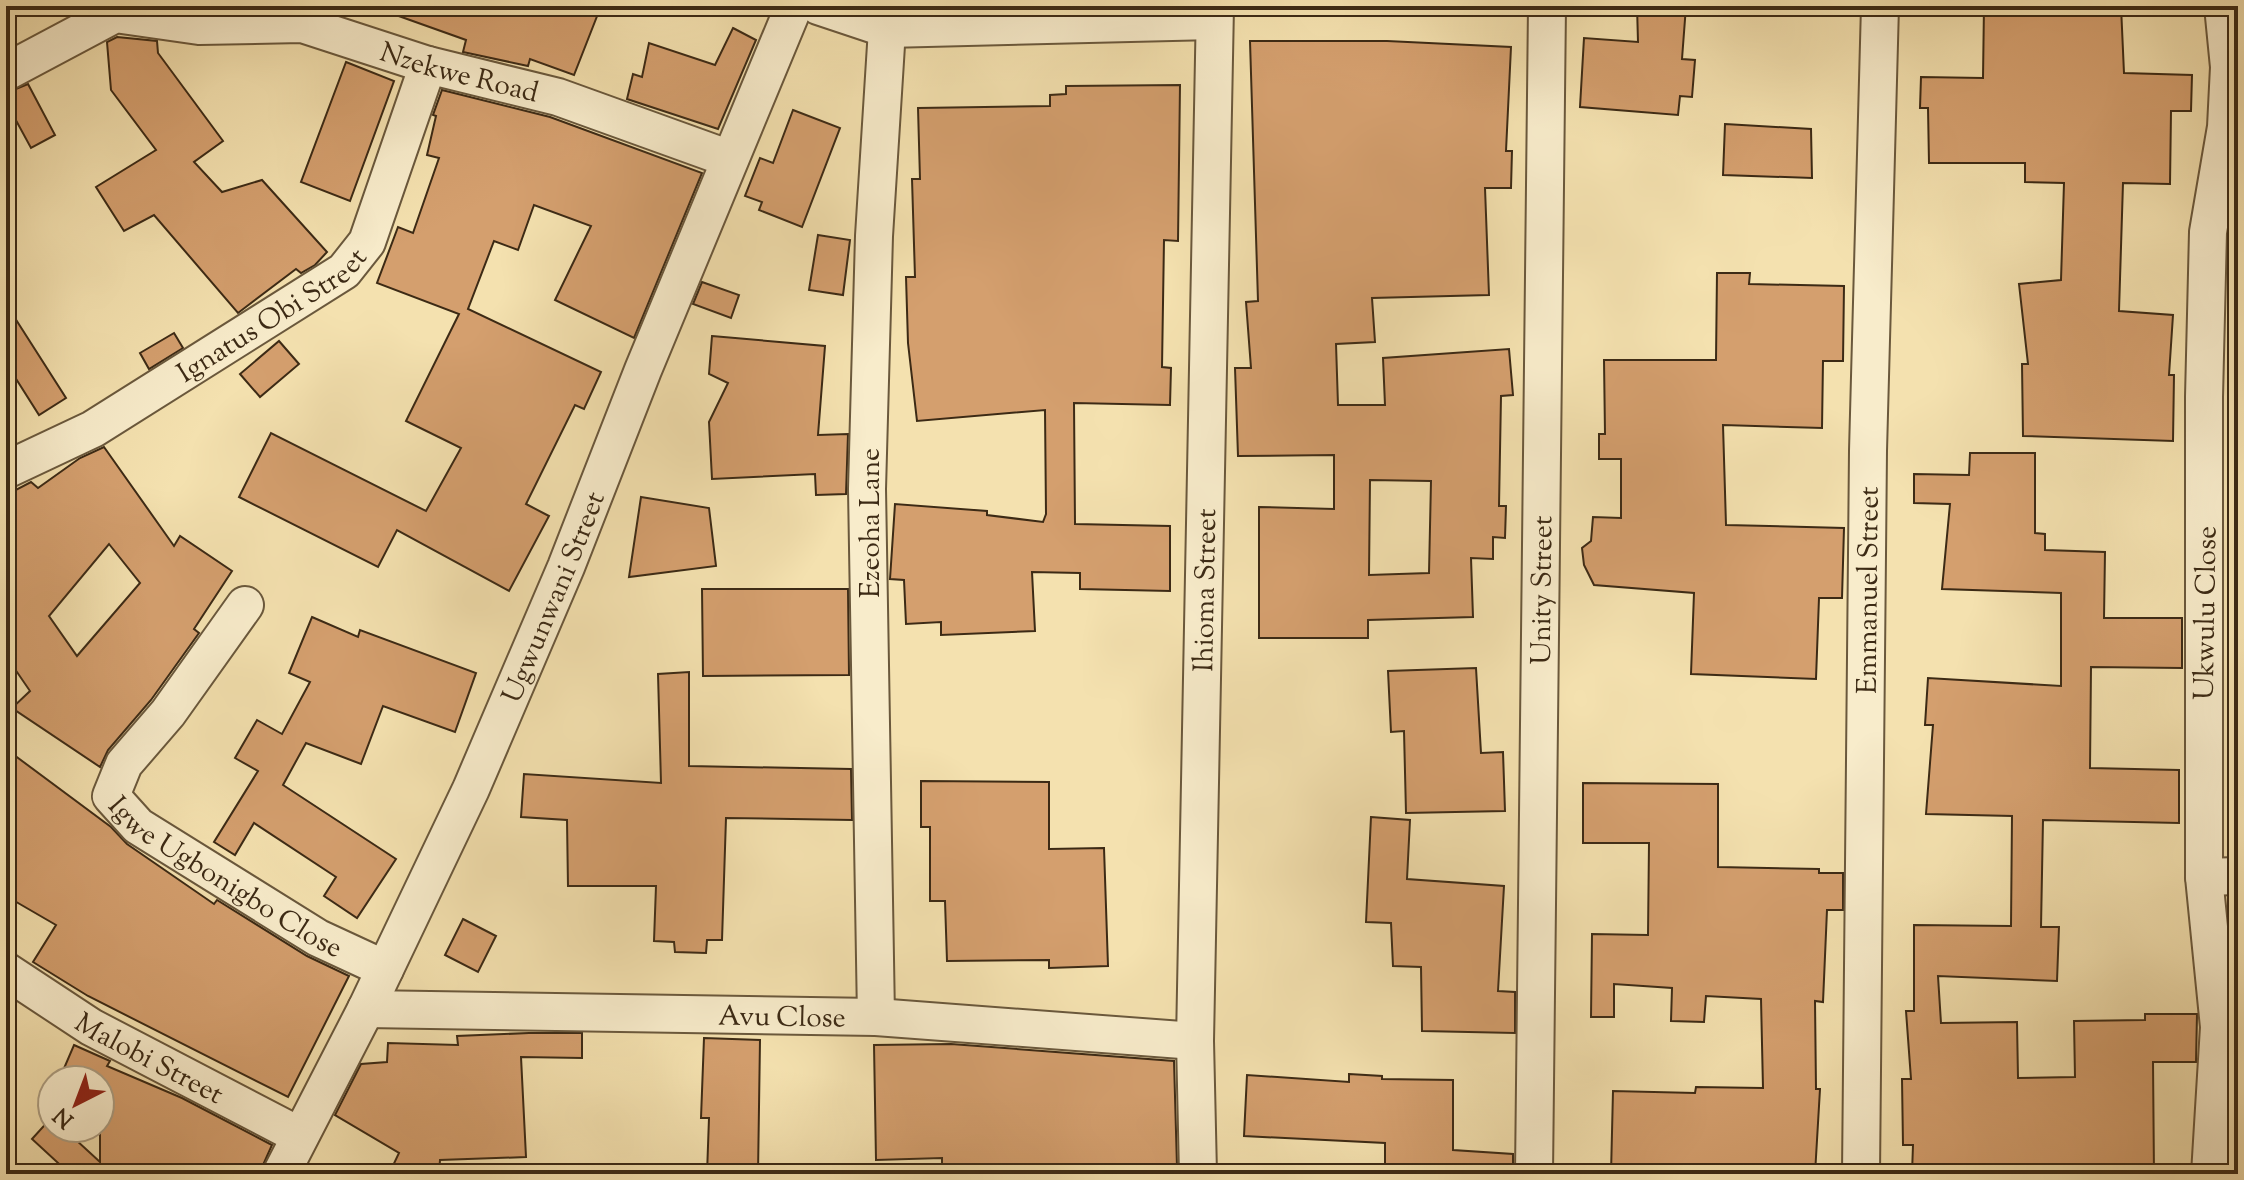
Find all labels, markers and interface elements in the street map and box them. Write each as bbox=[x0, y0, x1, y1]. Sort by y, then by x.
street label: Nzekwe Road bbox=[374, 34, 542, 114]
street label: Ignatus Obi Street bbox=[170, 240, 378, 394]
street label: Ezeoha Lane bbox=[852, 448, 892, 598]
street label: Ugwunwani Street bbox=[493, 486, 617, 710]
street label: Emmanuel Street bbox=[1849, 486, 1891, 694]
street label: Ihioma Street bbox=[1185, 508, 1228, 672]
street label: Unity Street bbox=[1523, 515, 1564, 665]
street label: Ukwulu Close bbox=[2185, 526, 2229, 701]
street label: Igwe Ugbonigbo Close bbox=[97, 789, 348, 970]
street label: Avu Close bbox=[718, 998, 846, 1040]
street label: Malobi Street bbox=[66, 1004, 230, 1116]
north arrow bbox=[36, 1064, 116, 1144]
text: N bbox=[47, 1099, 82, 1134]

